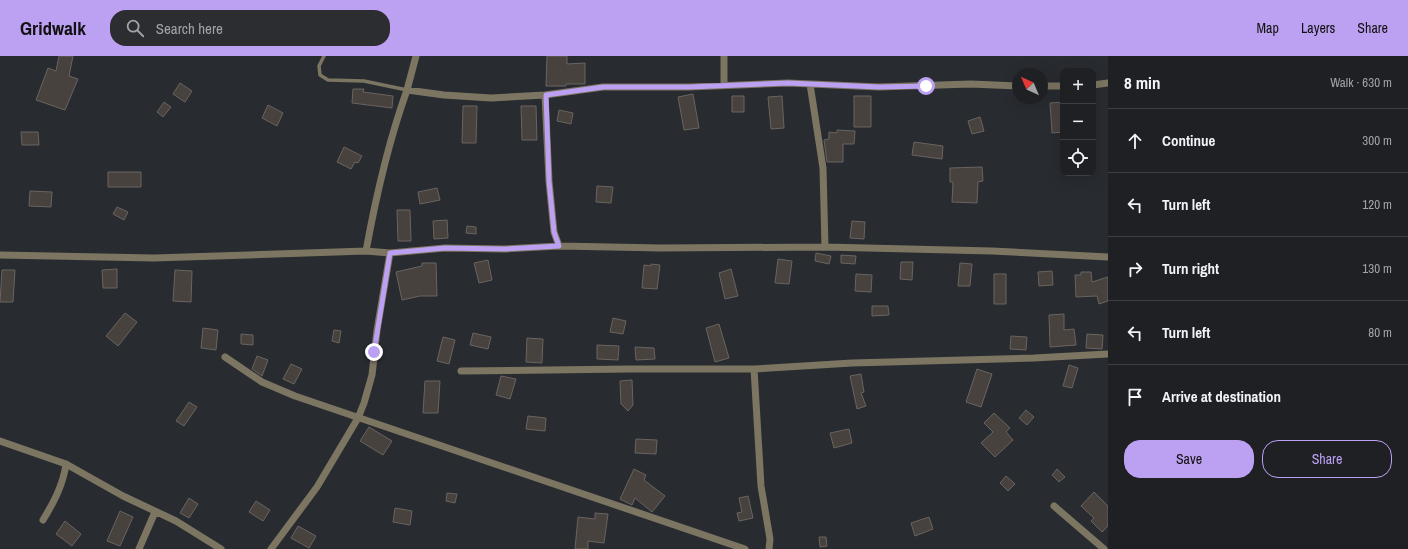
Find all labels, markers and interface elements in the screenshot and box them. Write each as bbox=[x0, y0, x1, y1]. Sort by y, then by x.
search box bbox=[110, 10, 390, 46]
text: Gridwalk bbox=[20, 15, 86, 41]
icon: search bbox=[124, 17, 146, 39]
text: Search here bbox=[156, 18, 223, 39]
text: Map bbox=[1257, 19, 1279, 37]
text: Layers bbox=[1301, 19, 1335, 37]
text: Share bbox=[1357, 19, 1388, 37]
north arrow bbox=[1012, 68, 1048, 104]
map controls bbox=[1060, 68, 1096, 176]
button: + bbox=[1060, 68, 1096, 104]
text: 8 min bbox=[1124, 71, 1160, 94]
text: Walk · 630 m bbox=[1330, 74, 1392, 91]
route start bbox=[917, 77, 935, 95]
button: − bbox=[1060, 104, 1096, 140]
icon: ahead bbox=[1124, 130, 1146, 152]
text: Continue bbox=[1162, 130, 1215, 151]
text: 300 m bbox=[1362, 132, 1392, 149]
button: locate bbox=[1060, 140, 1096, 176]
icon: left bbox=[1124, 194, 1146, 216]
text: Turn left bbox=[1162, 194, 1210, 215]
text: 120 m bbox=[1362, 196, 1392, 213]
icon: right bbox=[1124, 258, 1146, 280]
text: Turn right bbox=[1162, 258, 1219, 279]
text: 130 m bbox=[1362, 260, 1392, 277]
icon: left bbox=[1124, 322, 1146, 344]
text: Turn left bbox=[1162, 322, 1210, 343]
text: 80 m bbox=[1368, 324, 1392, 341]
route end bbox=[365, 343, 383, 361]
icon: arrive bbox=[1124, 386, 1146, 408]
text: Arrive at destination bbox=[1162, 386, 1281, 407]
button: Save bbox=[1124, 440, 1254, 478]
button: Share bbox=[1262, 440, 1392, 478]

